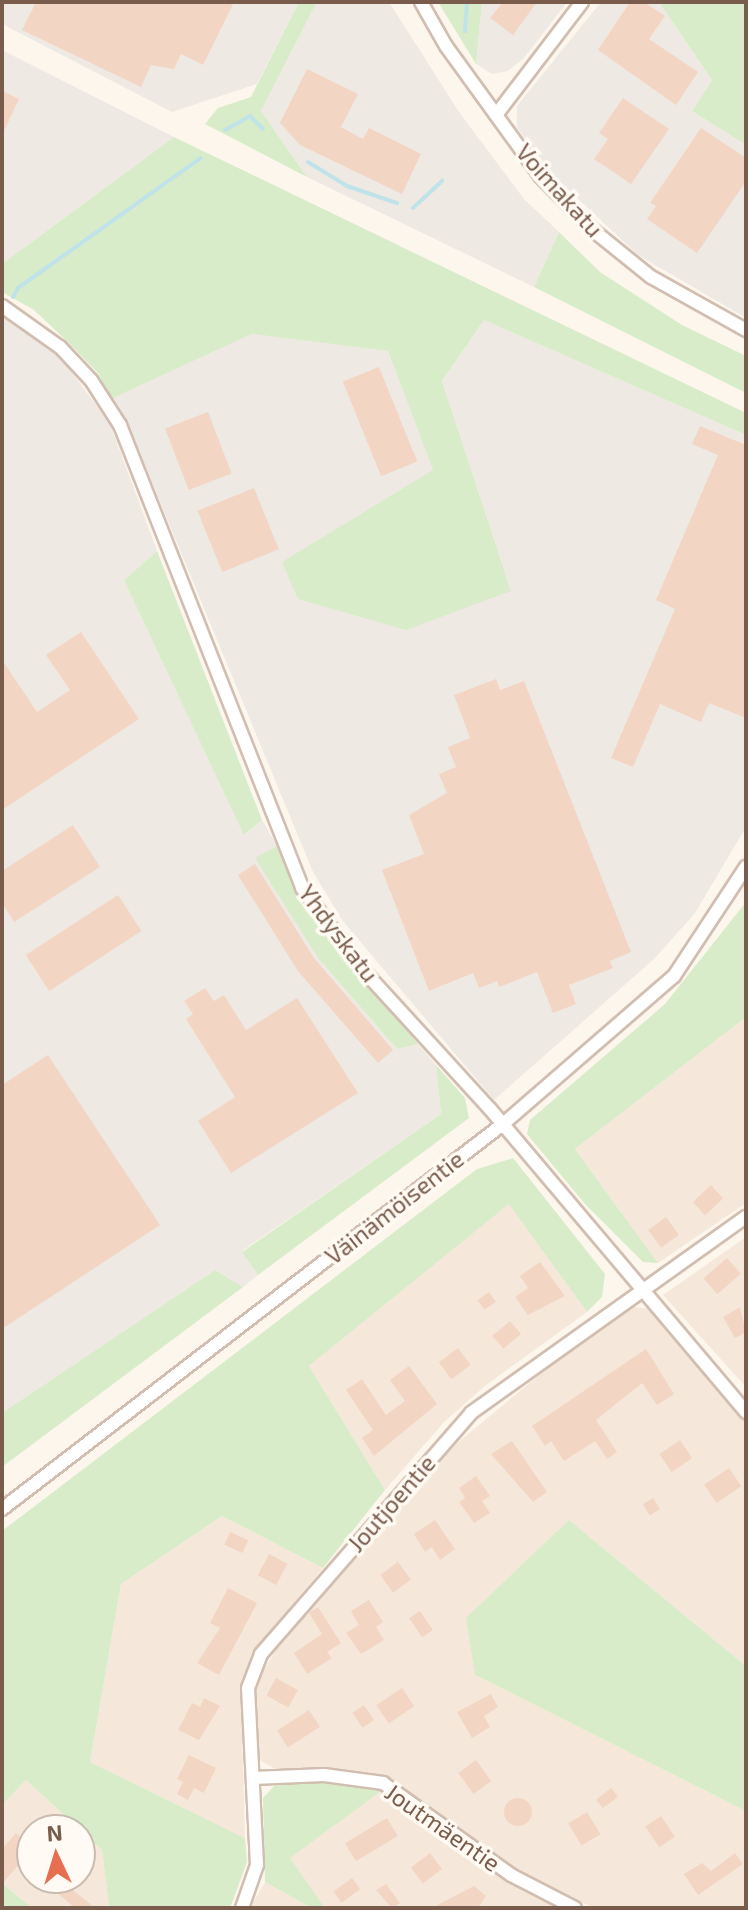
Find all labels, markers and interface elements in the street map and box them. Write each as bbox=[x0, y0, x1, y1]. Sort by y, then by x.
street label: Voimakatu bbox=[511, 137, 609, 243]
street label: Yhdyskatu bbox=[293, 879, 385, 987]
street label: Väinämöisentie bbox=[319, 1144, 469, 1270]
street label: Joutjoentie bbox=[341, 1449, 441, 1557]
street label: Joutmäentie bbox=[380, 1777, 506, 1877]
north arrow bbox=[16, 1814, 96, 1894]
text: N bbox=[46, 1819, 63, 1846]

